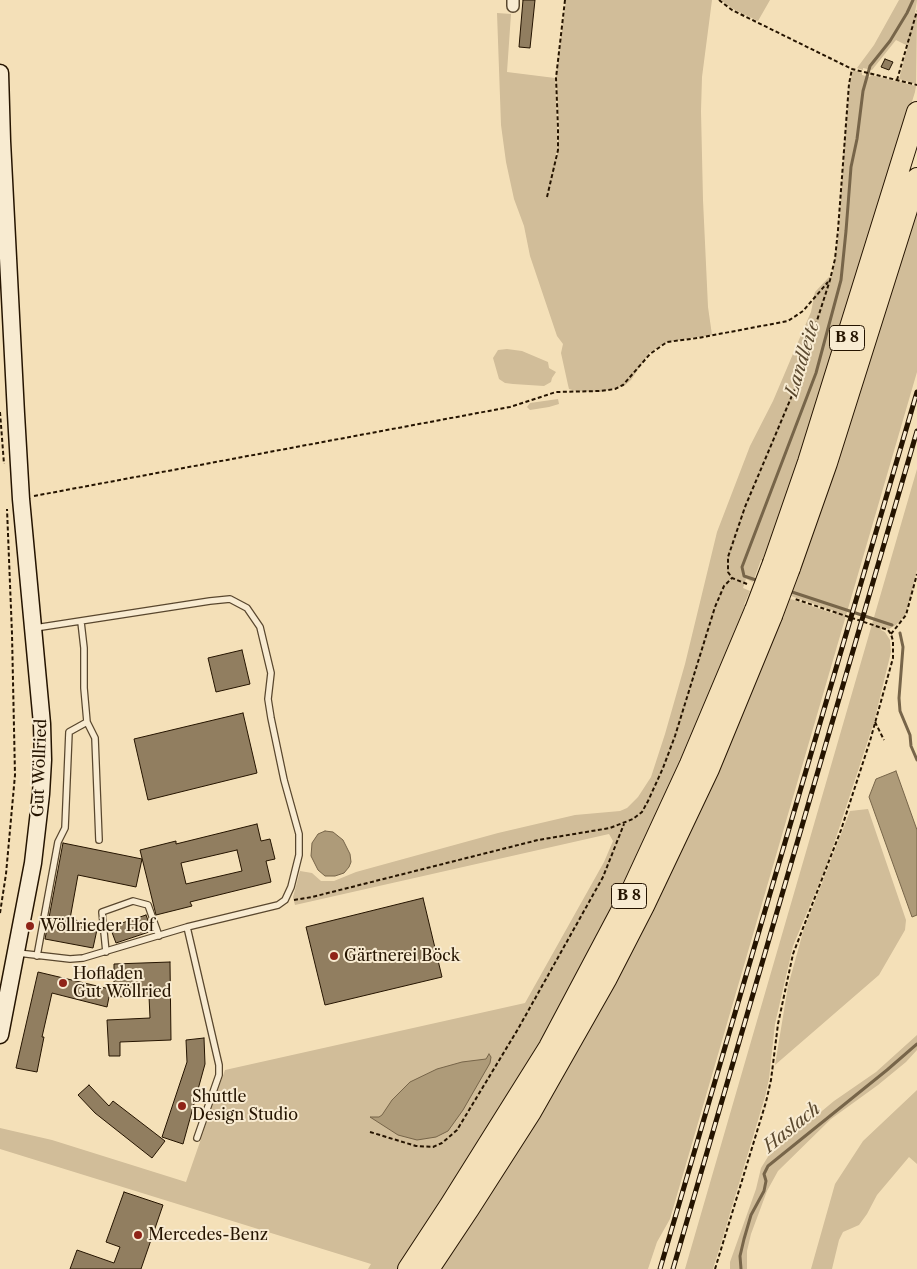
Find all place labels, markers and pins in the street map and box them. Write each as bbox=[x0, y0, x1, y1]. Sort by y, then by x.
place label: Wöllrieder Hof bbox=[40, 916, 155, 936]
marker: Wöllrieder Hof bbox=[24, 920, 36, 932]
place label: Gärtnerei Böck bbox=[344, 946, 460, 966]
marker: Gärtnerei Böck bbox=[328, 950, 340, 962]
place label: Hofladen Gut Wöllried bbox=[73, 964, 171, 1002]
marker: Hofladen Gut Wöllried bbox=[57, 977, 69, 989]
place label: Shuttle Design Studio bbox=[192, 1087, 298, 1125]
marker: Shuttle Design Studio bbox=[176, 1100, 188, 1112]
place label: Mercedes-Benz bbox=[148, 1225, 268, 1245]
marker: Mercedes-Benz bbox=[132, 1229, 144, 1241]

